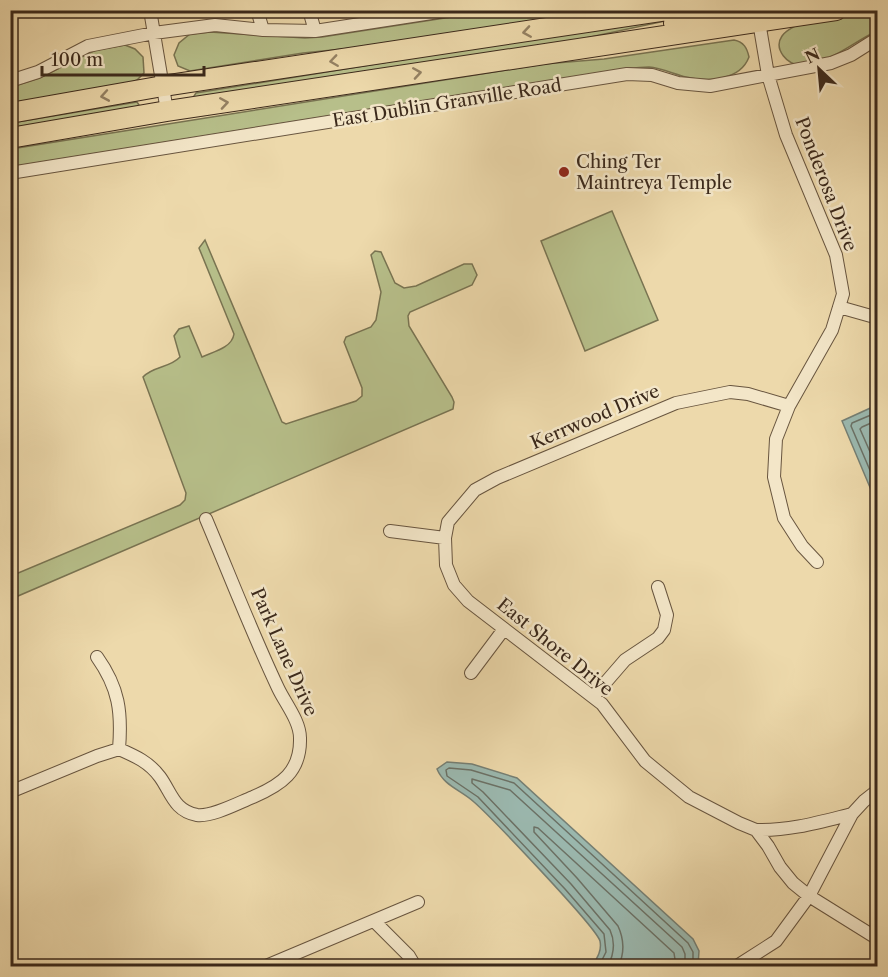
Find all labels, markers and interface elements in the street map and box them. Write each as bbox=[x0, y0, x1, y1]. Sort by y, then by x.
one-way arrow bbox=[522, 26, 531, 38]
scale bar bbox=[42, 39, 204, 77]
north arrow bbox=[789, 39, 849, 99]
text: N bbox=[802, 43, 823, 68]
text: 100 m bbox=[51, 49, 103, 71]
one-way arrow bbox=[329, 55, 338, 67]
one-way arrow bbox=[413, 68, 422, 80]
street label: East Dublin Granville Road bbox=[331, 74, 563, 132]
one-way arrow bbox=[101, 89, 111, 102]
one-way arrow bbox=[220, 97, 229, 109]
street label: Ponderosa Drive bbox=[790, 114, 862, 254]
place label: Ching Ter Maintreya Temple bbox=[576, 151, 732, 194]
marker: Ching Ter Maintreya Temple bbox=[557, 165, 571, 179]
street label: Kerrwood Drive bbox=[527, 380, 663, 454]
street label: Park Lane Drive bbox=[246, 585, 322, 719]
street label: East Shore Drive bbox=[493, 593, 617, 701]

